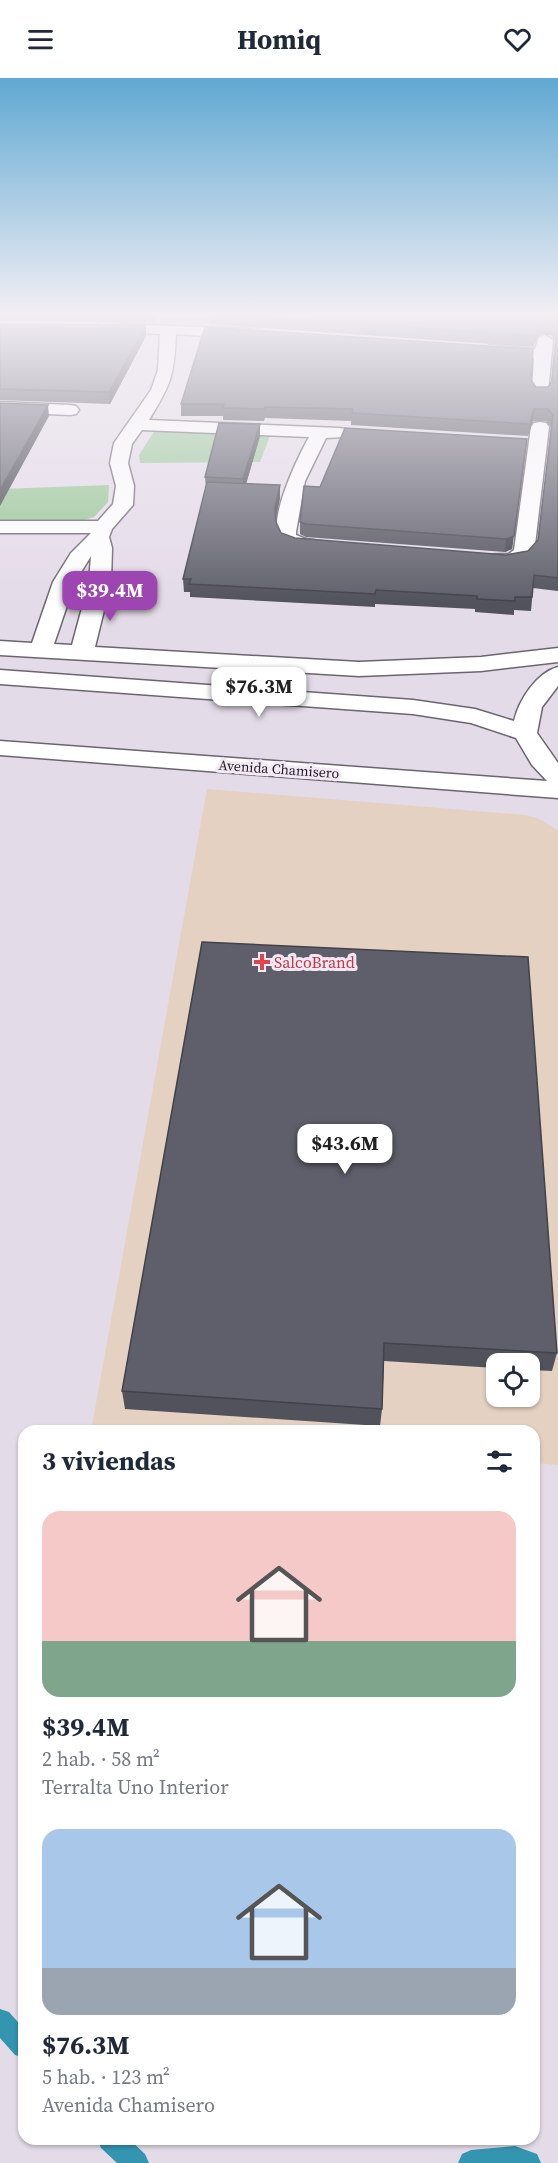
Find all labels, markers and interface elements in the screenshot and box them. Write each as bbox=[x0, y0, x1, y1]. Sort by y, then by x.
text: Homiq bbox=[237, 21, 321, 58]
icon: menu bbox=[24, 23, 57, 56]
icon: heart bbox=[501, 23, 534, 56]
pin: $39.4M bbox=[61, 571, 159, 622]
text: $39.4M bbox=[76, 576, 144, 604]
pin: $76.3M bbox=[210, 667, 308, 718]
text: $76.3M bbox=[225, 672, 293, 700]
street label: Avenida Chamisero bbox=[218, 755, 340, 783]
place label: SalcoBrand bbox=[274, 951, 355, 973]
marker: SalcoBrand bbox=[255, 955, 269, 969]
pin: $43.6M bbox=[296, 1124, 394, 1175]
text: $43.6M bbox=[311, 1129, 379, 1157]
map controls bbox=[486, 1353, 540, 1407]
button: locate bbox=[486, 1353, 540, 1407]
text: 3 viviendas bbox=[42, 1443, 176, 1479]
icon: filters bbox=[483, 1445, 516, 1478]
icon: home bbox=[225, 1550, 333, 1658]
text: $39.4M bbox=[42, 1709, 129, 1745]
text: 2 hab. · 58 m² bbox=[42, 1745, 160, 1773]
text: Terralta Uno Interior bbox=[42, 1773, 229, 1801]
icon: home bbox=[225, 1868, 333, 1976]
text: $76.3M bbox=[42, 2027, 129, 2063]
text: 5 hab. · 123 m² bbox=[42, 2063, 170, 2091]
text: Avenida Chamisero bbox=[42, 2091, 215, 2119]

